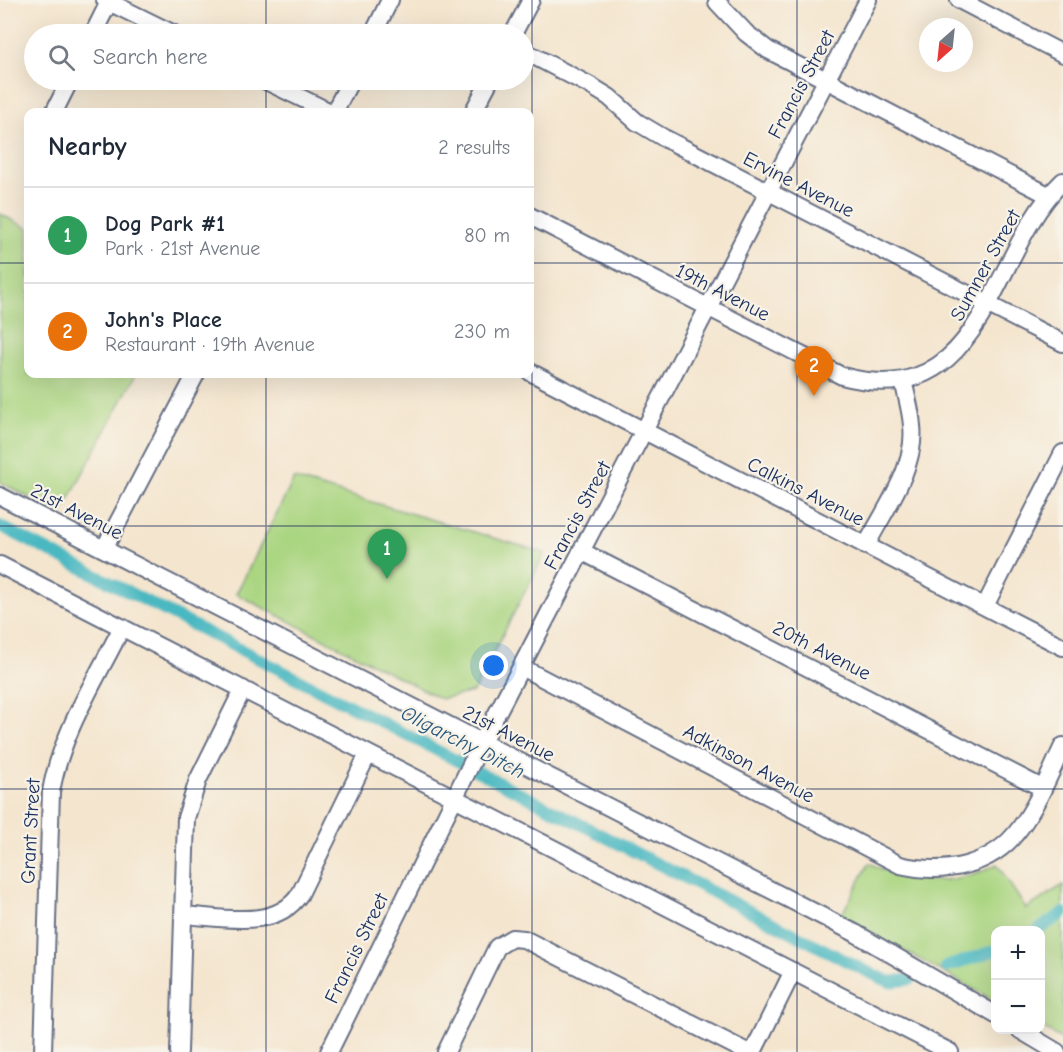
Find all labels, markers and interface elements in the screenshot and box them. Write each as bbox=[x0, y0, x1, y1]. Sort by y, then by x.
north arrow bbox=[919, 18, 973, 72]
search box bbox=[24, 24, 534, 90]
street label: Francis Street bbox=[763, 25, 840, 143]
icon: search bbox=[45, 41, 78, 74]
text: Search here bbox=[93, 44, 208, 70]
text: Nearby bbox=[48, 132, 127, 162]
text: 2 results bbox=[438, 136, 510, 159]
street label: Ervine Avenue bbox=[739, 147, 858, 222]
street label: Sumner Street bbox=[945, 205, 1026, 325]
text: Dog Park #1 bbox=[105, 211, 225, 237]
text: 1 bbox=[64, 224, 71, 247]
text: 80 m bbox=[464, 224, 510, 247]
text: Park · 21st Avenue bbox=[105, 237, 260, 260]
street label: 19th Avenue bbox=[672, 259, 774, 326]
text: John's Place bbox=[105, 307, 222, 333]
text: 2 bbox=[63, 320, 72, 343]
text: 230 m bbox=[454, 320, 510, 343]
text: Restaurant · 19th Avenue bbox=[105, 333, 315, 356]
pin: 2 bbox=[794, 346, 834, 396]
street label: Calkins Avenue bbox=[743, 452, 868, 531]
street label: Francis Street bbox=[539, 456, 616, 574]
street label: 21st Avenue bbox=[27, 478, 127, 544]
pin: 1 bbox=[368, 530, 406, 579]
street label: 20th Avenue bbox=[769, 616, 875, 685]
your location bbox=[479, 651, 508, 680]
street label: 21st Avenue bbox=[459, 700, 559, 766]
water label: Oligarchy Ditch bbox=[397, 701, 529, 783]
street label: Adkinson Avenue bbox=[679, 719, 818, 808]
street label: Grant Street bbox=[16, 776, 45, 884]
street label: Francis Street bbox=[320, 888, 394, 1007]
map controls bbox=[991, 926, 1045, 1034]
button: + bbox=[991, 926, 1045, 980]
button: − bbox=[991, 980, 1045, 1034]

